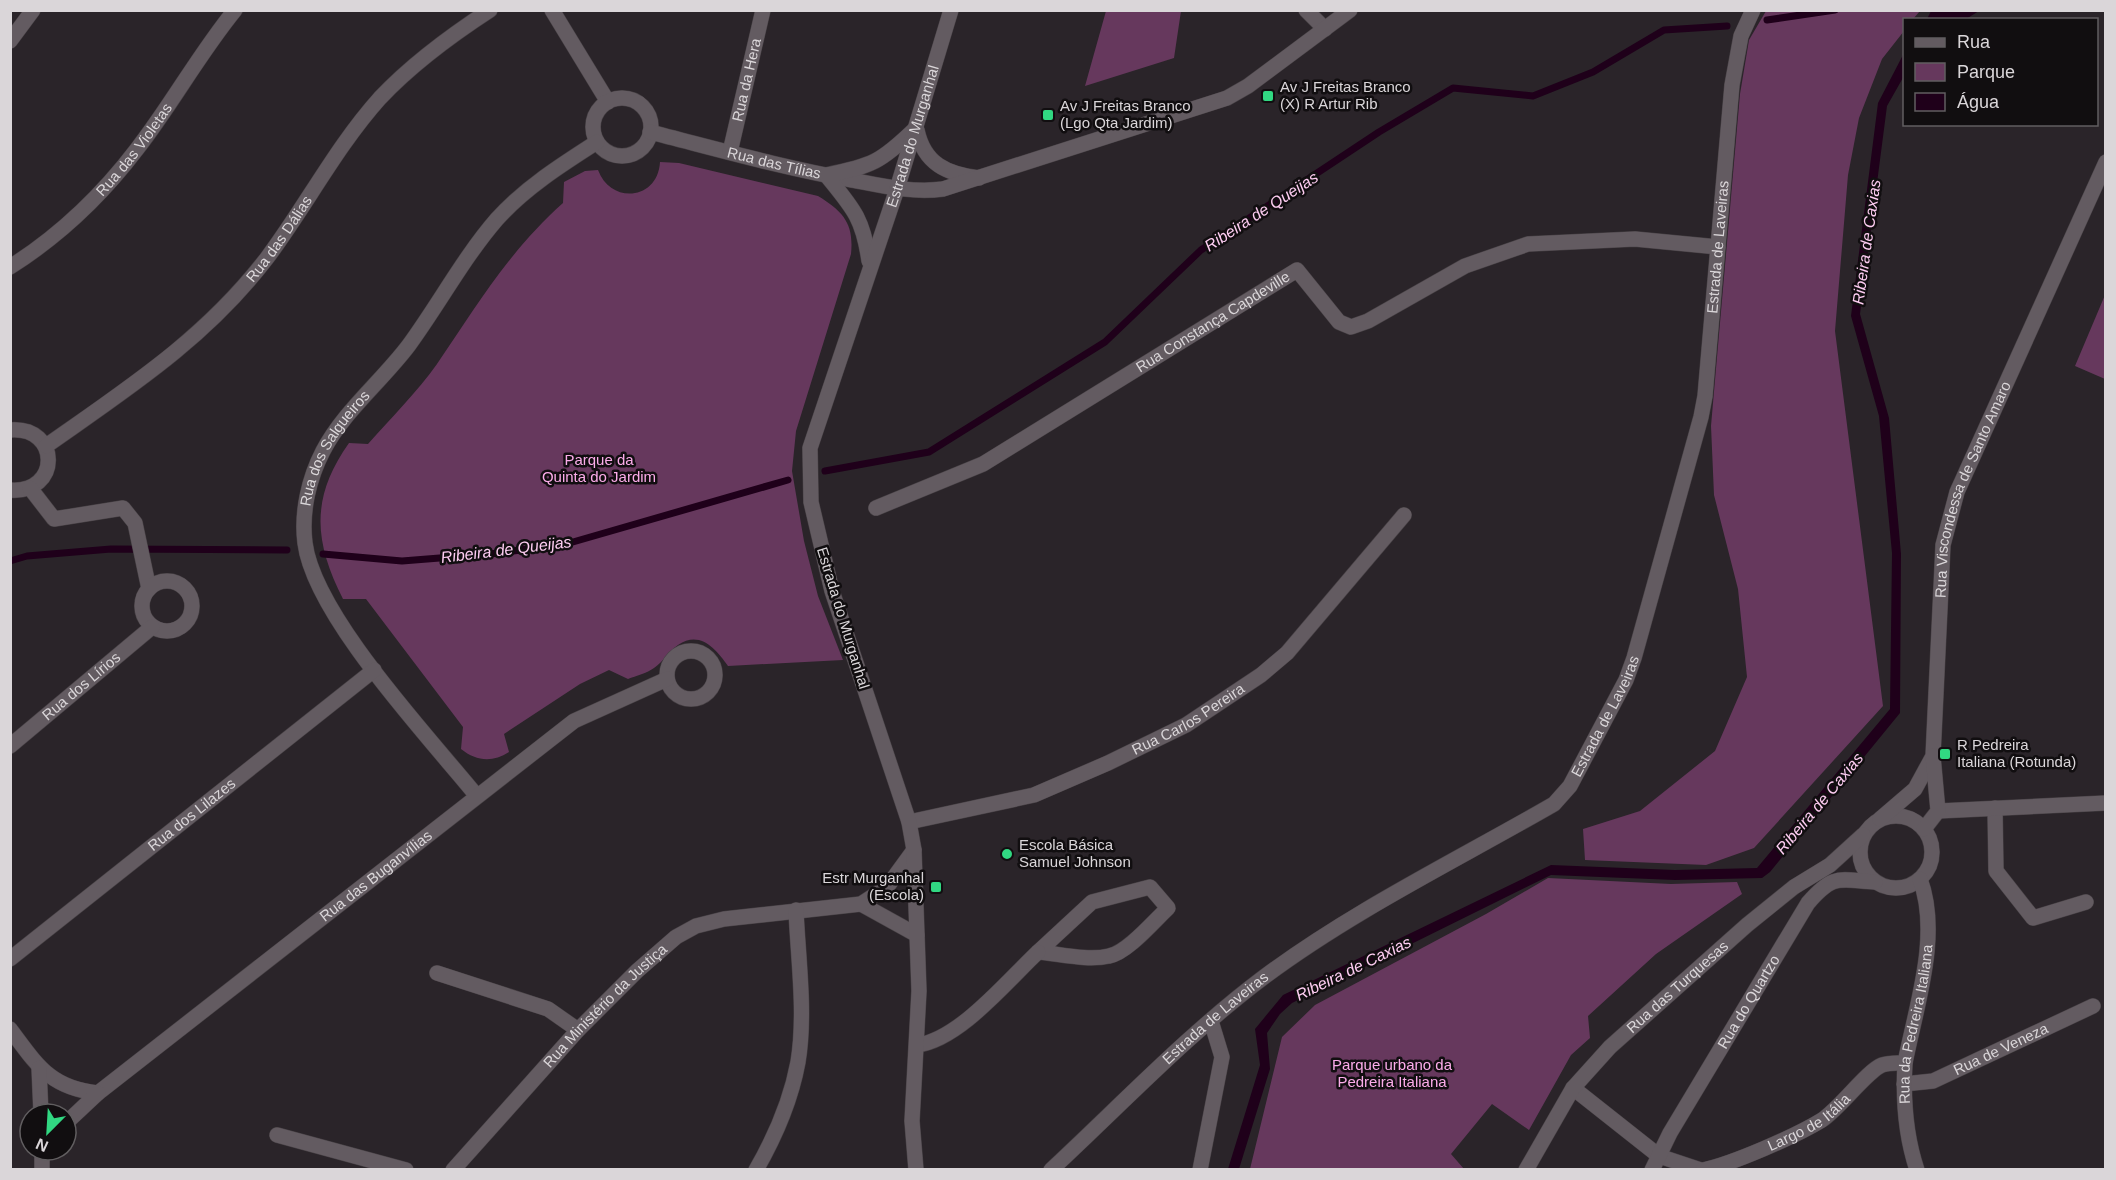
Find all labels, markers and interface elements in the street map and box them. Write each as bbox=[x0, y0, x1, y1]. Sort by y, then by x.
legend bbox=[1903, 18, 2098, 126]
text: Rua bbox=[1957, 32, 1991, 52]
street label: Rua da Hera bbox=[728, 36, 764, 123]
text: Parque bbox=[1957, 62, 2015, 82]
street label: Estrada do Murganhal bbox=[882, 63, 942, 209]
place label: Av J Freitas Branco (X) R Artur Rib bbox=[1280, 78, 1411, 112]
marker: Av J Freitas Branco (X) R Artur Rib bbox=[1261, 89, 1275, 103]
text: Água bbox=[1957, 92, 2000, 112]
place label: Av J Freitas Branco (Lgo Qta Jardim) bbox=[1060, 97, 1191, 131]
street label: Rua das Violetas bbox=[92, 100, 175, 199]
marker: Av J Freitas Branco (Lgo Qta Jardim) bbox=[1041, 108, 1055, 122]
street label: Rua das Tílias bbox=[726, 143, 823, 182]
water label: Ribeira de Queijas bbox=[1201, 168, 1321, 254]
water label: Ribeira de Caxias bbox=[1849, 178, 1884, 306]
street label: Estrada de Laveiras bbox=[1703, 180, 1732, 314]
street label: Rua das Dálias bbox=[242, 192, 315, 285]
street label: Rua Constança Capdeville bbox=[1133, 268, 1293, 375]
street label: Rua Viscondessa de Santo Amaro bbox=[1931, 379, 2014, 598]
street label: Rua dos Salgueiros bbox=[296, 387, 373, 507]
park label: Parque da Quinta do Jardim bbox=[542, 451, 656, 485]
water label: Ribeira de Queijas bbox=[440, 533, 572, 566]
street label: Estrada do Murganhal bbox=[814, 545, 873, 691]
street label: Rua dos Lírios bbox=[38, 648, 124, 723]
street label: Estrada de Laveiras bbox=[1567, 653, 1642, 779]
street label: Rua Carlos Pereira bbox=[1129, 679, 1248, 758]
place label: R Pedreira Italiana (Rotunda) bbox=[1957, 736, 2076, 770]
marker: R Pedreira Italiana (Rotunda) bbox=[1938, 747, 1952, 761]
water label: Ribeira de Caxias bbox=[1772, 749, 1866, 857]
street label: Rua dos Lilazes bbox=[144, 774, 238, 854]
street label: Rua das Buganvílias bbox=[316, 826, 435, 925]
place label: Escola Básica Samuel Johnson bbox=[1019, 836, 1131, 870]
marker: Escola Básica Samuel Johnson bbox=[1000, 847, 1014, 861]
place label: Estr Murganhal (Escola) bbox=[822, 869, 924, 903]
marker: Estr Murganhal (Escola) bbox=[929, 880, 943, 894]
water label: Ribeira de Caxias bbox=[1293, 933, 1414, 1004]
street label: Rua das Turquesas bbox=[1623, 937, 1731, 1036]
street label: Rua Ministério da Justiça bbox=[540, 940, 670, 1071]
street label: Rua da Pedreira Italiana bbox=[1895, 943, 1936, 1105]
street label: Rua do Quartzo bbox=[1714, 952, 1783, 1051]
street label: Estrada de Laveiras bbox=[1159, 968, 1271, 1067]
street label: Rua de Veneza bbox=[1950, 1019, 2051, 1078]
park label: Parque urbano da Pedreira Italiana bbox=[1332, 1056, 1453, 1090]
street label: Largo de Itália bbox=[1765, 1089, 1854, 1154]
north arrow bbox=[18, 1102, 78, 1162]
text: N bbox=[33, 1135, 51, 1155]

